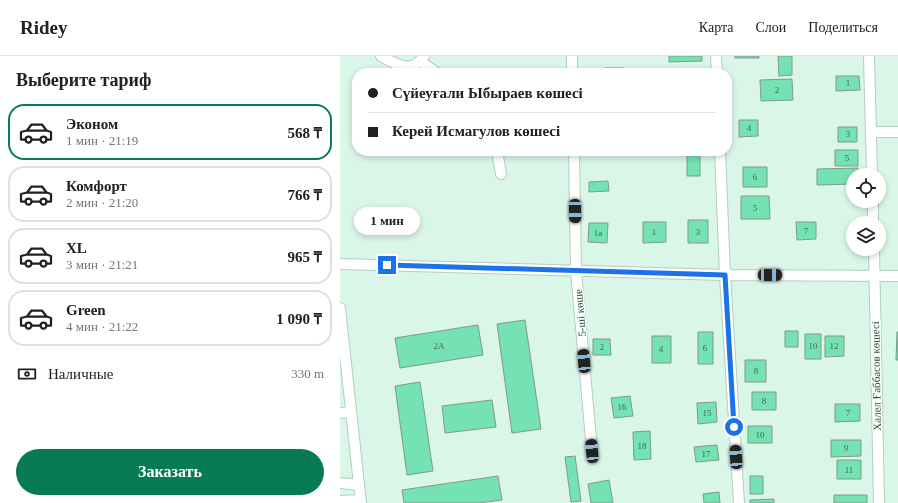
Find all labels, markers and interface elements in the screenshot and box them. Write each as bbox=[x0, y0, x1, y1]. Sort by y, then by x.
text: Ridey bbox=[20, 17, 68, 38]
text: Карта bbox=[699, 20, 733, 35]
text: Слои bbox=[755, 20, 786, 35]
text: Поделиться bbox=[808, 20, 878, 35]
text: Выберите тариф bbox=[16, 70, 151, 90]
house number: 1 bbox=[846, 78, 850, 88]
text: Сүйеуғали Ыбыраев көшесi bbox=[392, 85, 583, 101]
house number: 2 bbox=[775, 85, 779, 95]
icon: car bbox=[18, 114, 54, 150]
text: Эконом bbox=[66, 116, 118, 132]
text: Керей Исмагулов көшесі bbox=[392, 123, 560, 139]
house number: 4 bbox=[747, 123, 752, 133]
text: 568 ₸ bbox=[288, 125, 322, 141]
house number: 3 bbox=[846, 129, 851, 139]
text: 1 мин · 21:19 bbox=[66, 133, 138, 148]
house number: 5 bbox=[845, 153, 850, 163]
map controls bbox=[846, 168, 886, 256]
button: locate bbox=[846, 168, 886, 208]
house number: 6 bbox=[753, 172, 758, 182]
icon: car bbox=[18, 176, 54, 212]
text: Комфорт bbox=[66, 178, 127, 194]
text: 766 ₸ bbox=[288, 187, 322, 203]
text: 2 мин · 21:20 bbox=[66, 195, 138, 210]
car bbox=[569, 199, 581, 223]
house number: 5 bbox=[753, 203, 758, 213]
callout: 1 мин bbox=[354, 207, 420, 235]
text: 1 мин bbox=[370, 213, 404, 228]
button: layers bbox=[846, 216, 886, 256]
house number: 7 bbox=[804, 226, 809, 236]
house number: 1 bbox=[652, 227, 656, 237]
house number: 3 bbox=[696, 227, 701, 237]
house number: 1а bbox=[594, 228, 602, 238]
icon: car bbox=[18, 238, 54, 274]
text: XL bbox=[66, 240, 87, 256]
text: 965 ₸ bbox=[288, 249, 322, 265]
route end bbox=[378, 256, 396, 274]
text: 3 мин · 21:21 bbox=[66, 257, 138, 272]
car bbox=[758, 269, 782, 281]
street label: 5-шi көше bbox=[572, 289, 588, 337]
icon: car bbox=[18, 300, 54, 336]
text: Green bbox=[66, 302, 106, 318]
text: 1 090 ₸ bbox=[276, 311, 322, 327]
text: 4 мин · 21:22 bbox=[66, 319, 138, 334]
street label: Халел Ғаббасов көшесі bbox=[869, 321, 883, 431]
house number: 2А bbox=[434, 341, 445, 351]
house number: 10 bbox=[809, 341, 818, 351]
house number: 12 bbox=[830, 341, 839, 351]
house number: 2 bbox=[600, 342, 604, 352]
house number: 6 bbox=[703, 343, 708, 353]
house number: 4 bbox=[659, 344, 664, 354]
car bbox=[577, 349, 591, 373]
icon: cash bbox=[16, 363, 38, 385]
text: Наличные bbox=[48, 366, 113, 382]
text: 330 m bbox=[291, 366, 324, 381]
house number: 8 bbox=[754, 366, 759, 376]
house number: 8 bbox=[762, 396, 767, 406]
house number: 16 bbox=[618, 402, 627, 412]
house number: 15 bbox=[703, 408, 712, 418]
house number: 7 bbox=[846, 408, 851, 418]
route start bbox=[725, 418, 743, 436]
house number: 10 bbox=[756, 430, 765, 440]
car bbox=[585, 439, 599, 463]
house number: 18 bbox=[638, 441, 647, 451]
house number: 9 bbox=[844, 443, 849, 453]
car bbox=[729, 445, 743, 469]
button: Заказать bbox=[16, 449, 324, 495]
house number: 17 bbox=[702, 449, 711, 459]
house number: 11 bbox=[845, 465, 853, 475]

